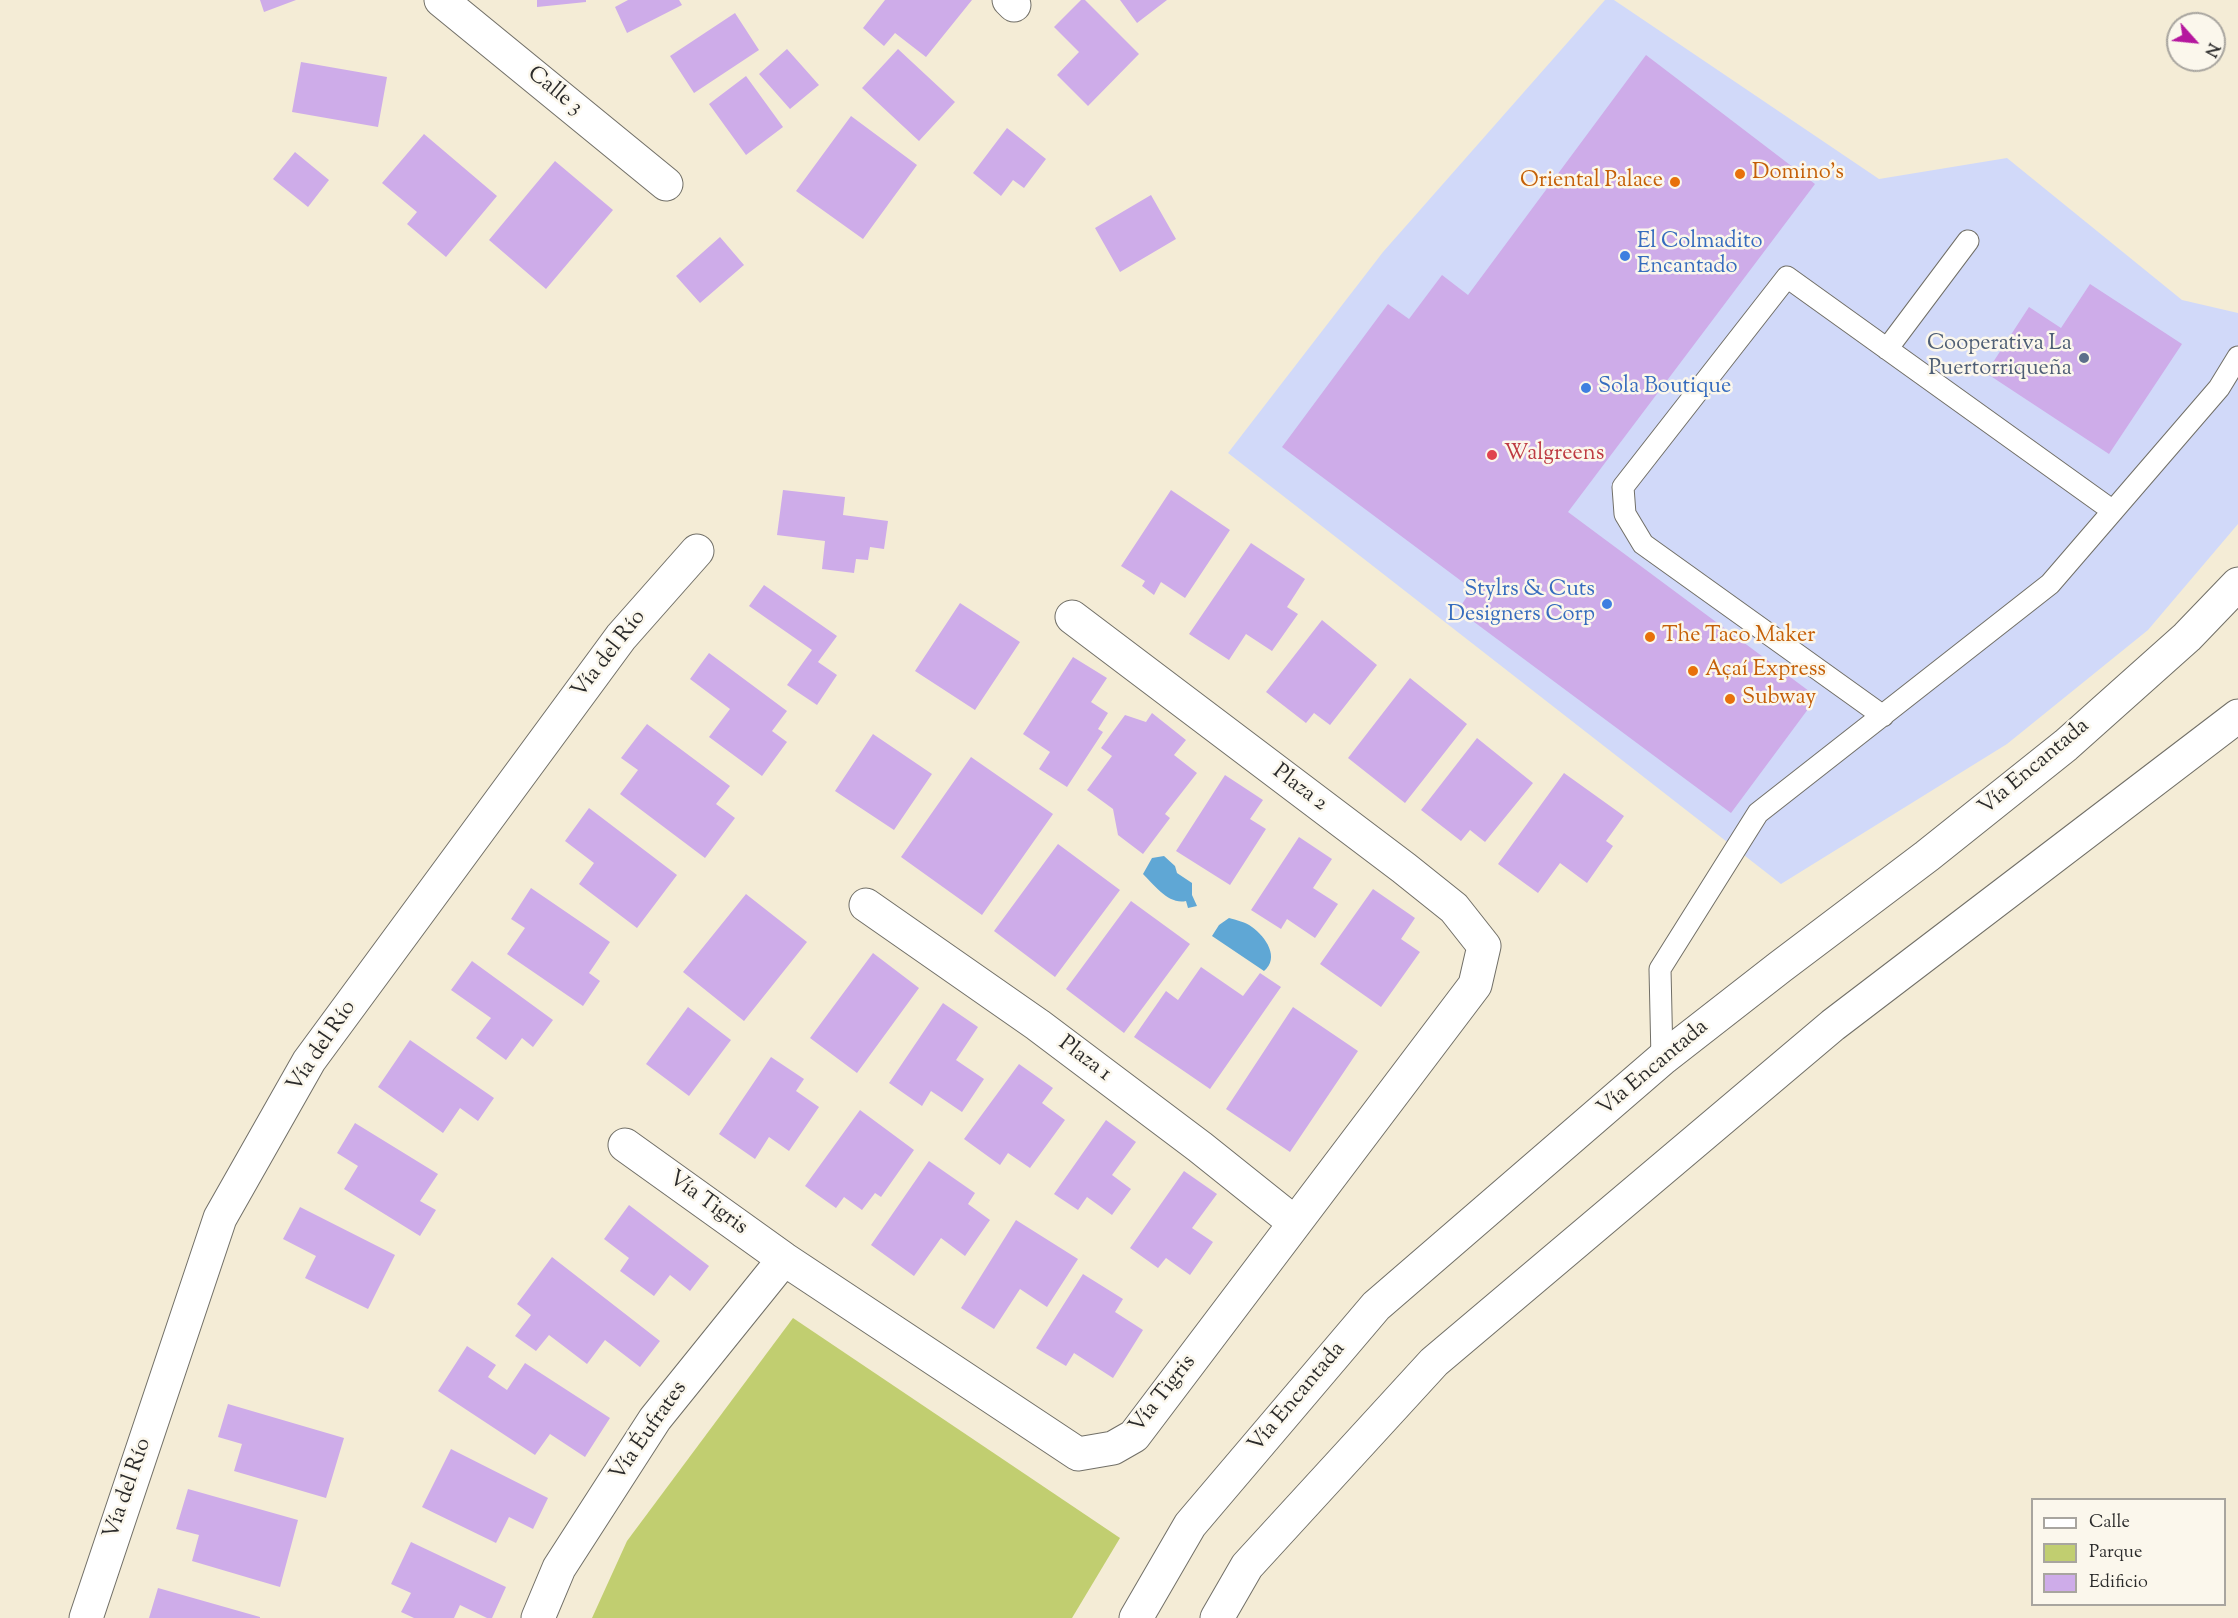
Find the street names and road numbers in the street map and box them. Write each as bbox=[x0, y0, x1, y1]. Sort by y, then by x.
street label: Calle 3 bbox=[521, 62, 587, 122]
street label: Vía del Río bbox=[567, 606, 653, 704]
street label: Vía Encantada bbox=[1974, 714, 2096, 822]
street label: Plaza 2 bbox=[1266, 760, 1332, 818]
street label: Vía del Río bbox=[283, 996, 363, 1098]
street label: Vía Encantada bbox=[1593, 1015, 1715, 1123]
street label: Plaza 1 bbox=[1052, 1032, 1116, 1088]
street label: Vía Tigris bbox=[662, 1166, 752, 1242]
street label: Vía Encantada bbox=[1244, 1337, 1352, 1459]
street label: Vía Tigris bbox=[1125, 1351, 1203, 1439]
street label: Vía Éufrates bbox=[606, 1377, 694, 1487]
street label: Vía del Río bbox=[99, 1435, 159, 1543]

